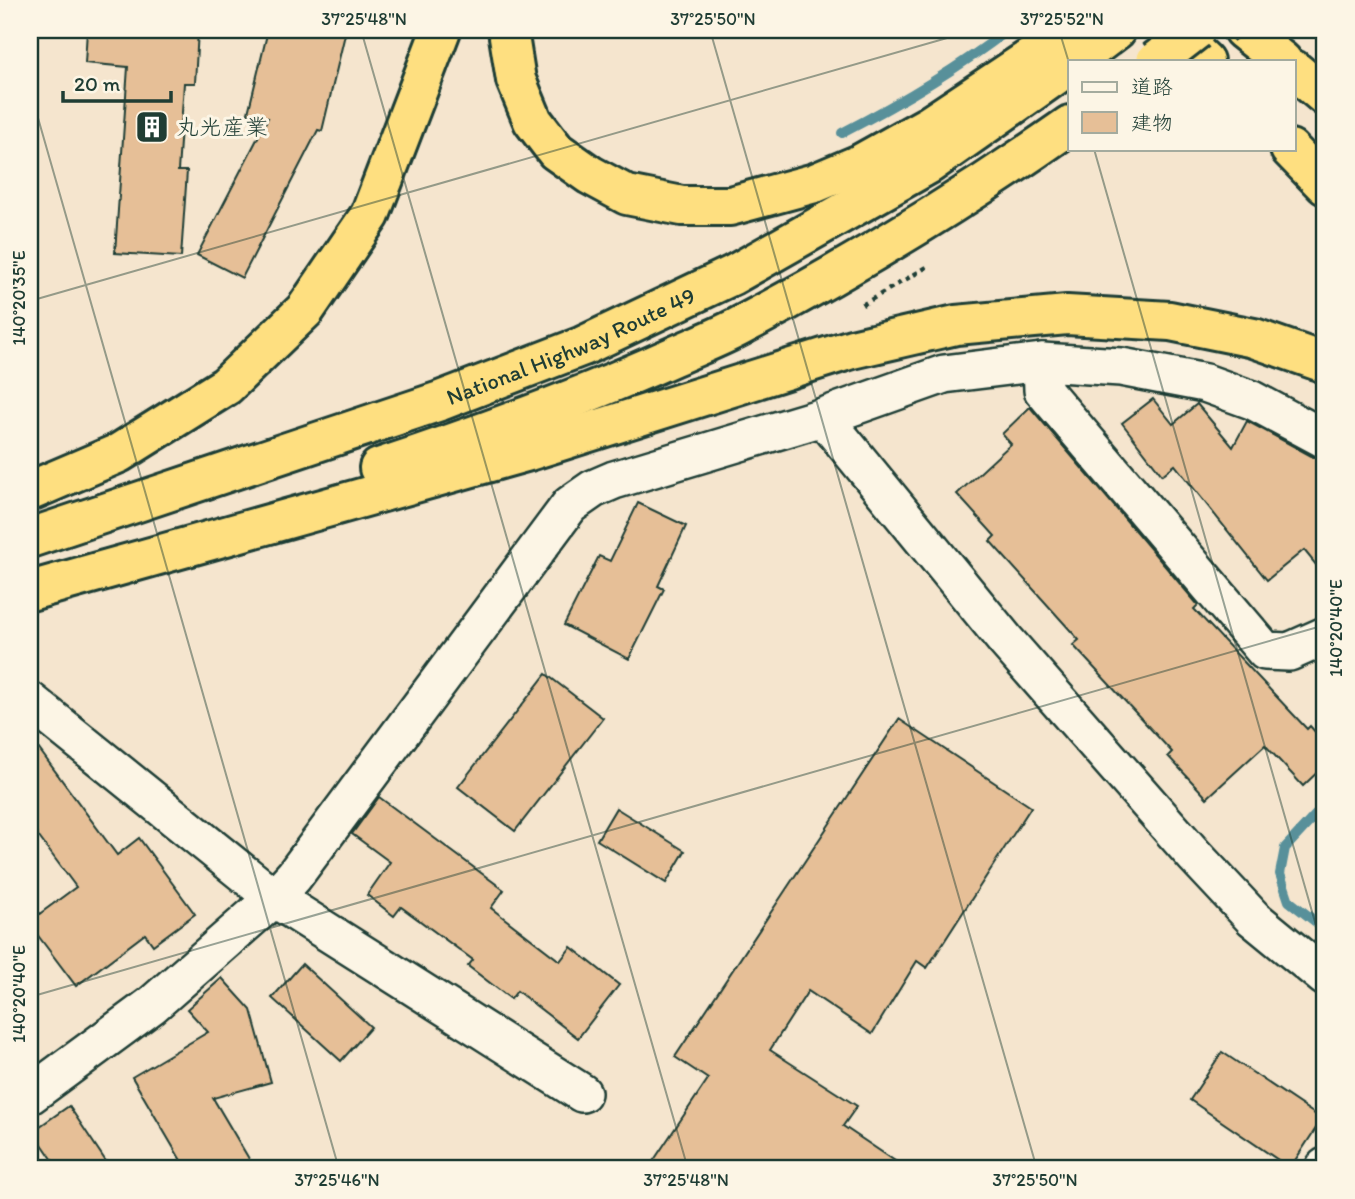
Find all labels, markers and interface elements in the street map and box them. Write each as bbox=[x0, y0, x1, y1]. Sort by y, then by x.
text: 37°25'48"N bbox=[321, 8, 407, 30]
text: 37°25'50"N bbox=[670, 8, 756, 30]
text: 37°25'52"N bbox=[1020, 8, 1104, 30]
scale bar bbox=[63, 60, 172, 104]
legend bbox=[1068, 60, 1296, 150]
text: 20 m bbox=[74, 71, 121, 96]
text: 道路 bbox=[1131, 74, 1173, 99]
building icon: 丸光産業 bbox=[133, 108, 171, 146]
text: 建物 bbox=[1131, 110, 1173, 135]
place label: 丸光産業 bbox=[176, 113, 268, 141]
text: 140°20'35"E bbox=[8, 250, 30, 346]
street label: National Highway Route 49 bbox=[442, 281, 699, 411]
text: 140°20'40"E bbox=[1325, 579, 1347, 677]
text: 140°20'40"E bbox=[8, 945, 30, 1043]
text: 37°25'46"N bbox=[294, 1169, 380, 1191]
text: 37°25'48"N bbox=[643, 1169, 729, 1191]
text: 37°25'50"N bbox=[992, 1169, 1078, 1191]

